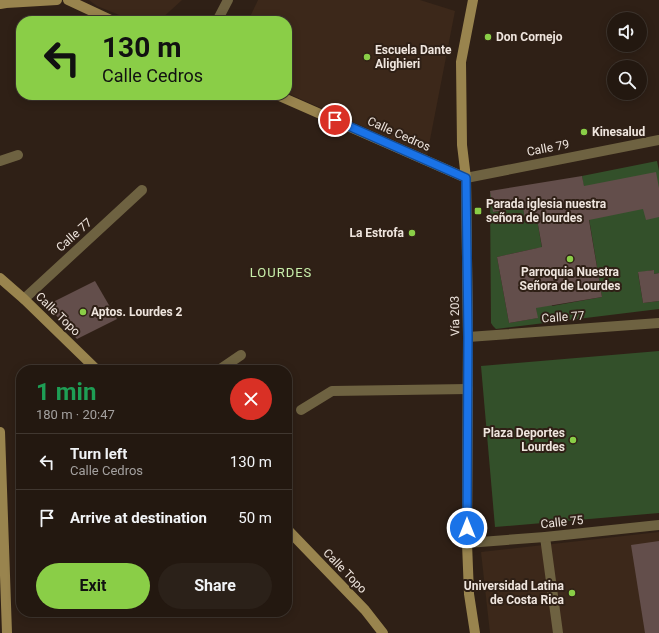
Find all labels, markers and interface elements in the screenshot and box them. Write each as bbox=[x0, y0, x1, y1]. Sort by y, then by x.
map controls bbox=[607, 12, 647, 100]
button: sound bbox=[607, 12, 647, 52]
place label: Don Cornejo bbox=[496, 30, 563, 44]
text: 130 m bbox=[102, 31, 181, 64]
icon: left bbox=[36, 32, 88, 84]
marker: Don Cornejo bbox=[483, 32, 493, 42]
place label: Escuela Dante Alighieri bbox=[375, 43, 452, 71]
marker: Escuela Dante Alighieri bbox=[362, 52, 372, 62]
button: search bbox=[607, 60, 647, 100]
text: Calle Cedros bbox=[102, 65, 203, 86]
pin bbox=[318, 103, 352, 137]
icon: arrive bbox=[324, 109, 346, 131]
street label: Calle Cedros bbox=[365, 114, 433, 154]
place label: Kinesalud bbox=[592, 125, 645, 139]
marker: Kinesalud bbox=[579, 127, 589, 137]
street label: Calle 79 bbox=[526, 137, 570, 159]
place label: Parada iglesia nuestra señora de lourdes bbox=[486, 197, 607, 225]
marker: Parada iglesia nuestra señora de lourdes bbox=[473, 206, 483, 216]
street label: Calle 77 bbox=[53, 215, 95, 255]
place label: La Estrofa bbox=[349, 226, 405, 240]
marker: La Estrofa bbox=[407, 228, 417, 238]
marker: Parroquia Nuestra Señora de Lourdes bbox=[565, 254, 575, 264]
district label: LOURDES bbox=[250, 265, 312, 280]
place label: Parroquia Nuestra Señora de Lourdes bbox=[520, 265, 620, 293]
street label: Calle Topo bbox=[33, 289, 83, 339]
street label: Vía 203 bbox=[448, 296, 462, 336]
place label: Aptos. Lourdes 2 bbox=[91, 305, 183, 319]
marker: Aptos. Lourdes 2 bbox=[78, 307, 88, 317]
street label: Calle 77 bbox=[541, 308, 585, 325]
text: 1 min bbox=[36, 378, 96, 406]
button: close bbox=[230, 378, 272, 420]
text: 180 m · 20:47 bbox=[36, 407, 115, 422]
place label: Plaza Deportes Lourdes bbox=[483, 426, 565, 454]
marker: Plaza Deportes Lourdes bbox=[568, 435, 578, 445]
text: Turn left bbox=[70, 445, 127, 463]
icon: left bbox=[36, 451, 58, 473]
text: 130 m bbox=[230, 453, 272, 471]
text: Calle Cedros bbox=[70, 463, 143, 478]
icon: arrive bbox=[36, 507, 58, 529]
position arrow bbox=[446, 507, 488, 549]
text: Arrive at destination bbox=[70, 509, 207, 527]
text: 50 m bbox=[238, 509, 272, 527]
street label: Calle 75 bbox=[540, 513, 584, 531]
street label: Calle Topo bbox=[320, 546, 370, 596]
button: Exit bbox=[36, 563, 150, 609]
button: Share bbox=[158, 563, 272, 609]
place label: Universidad Latina de Costa Rica bbox=[464, 579, 565, 607]
marker: Universidad Latina de Costa Rica bbox=[567, 588, 577, 598]

